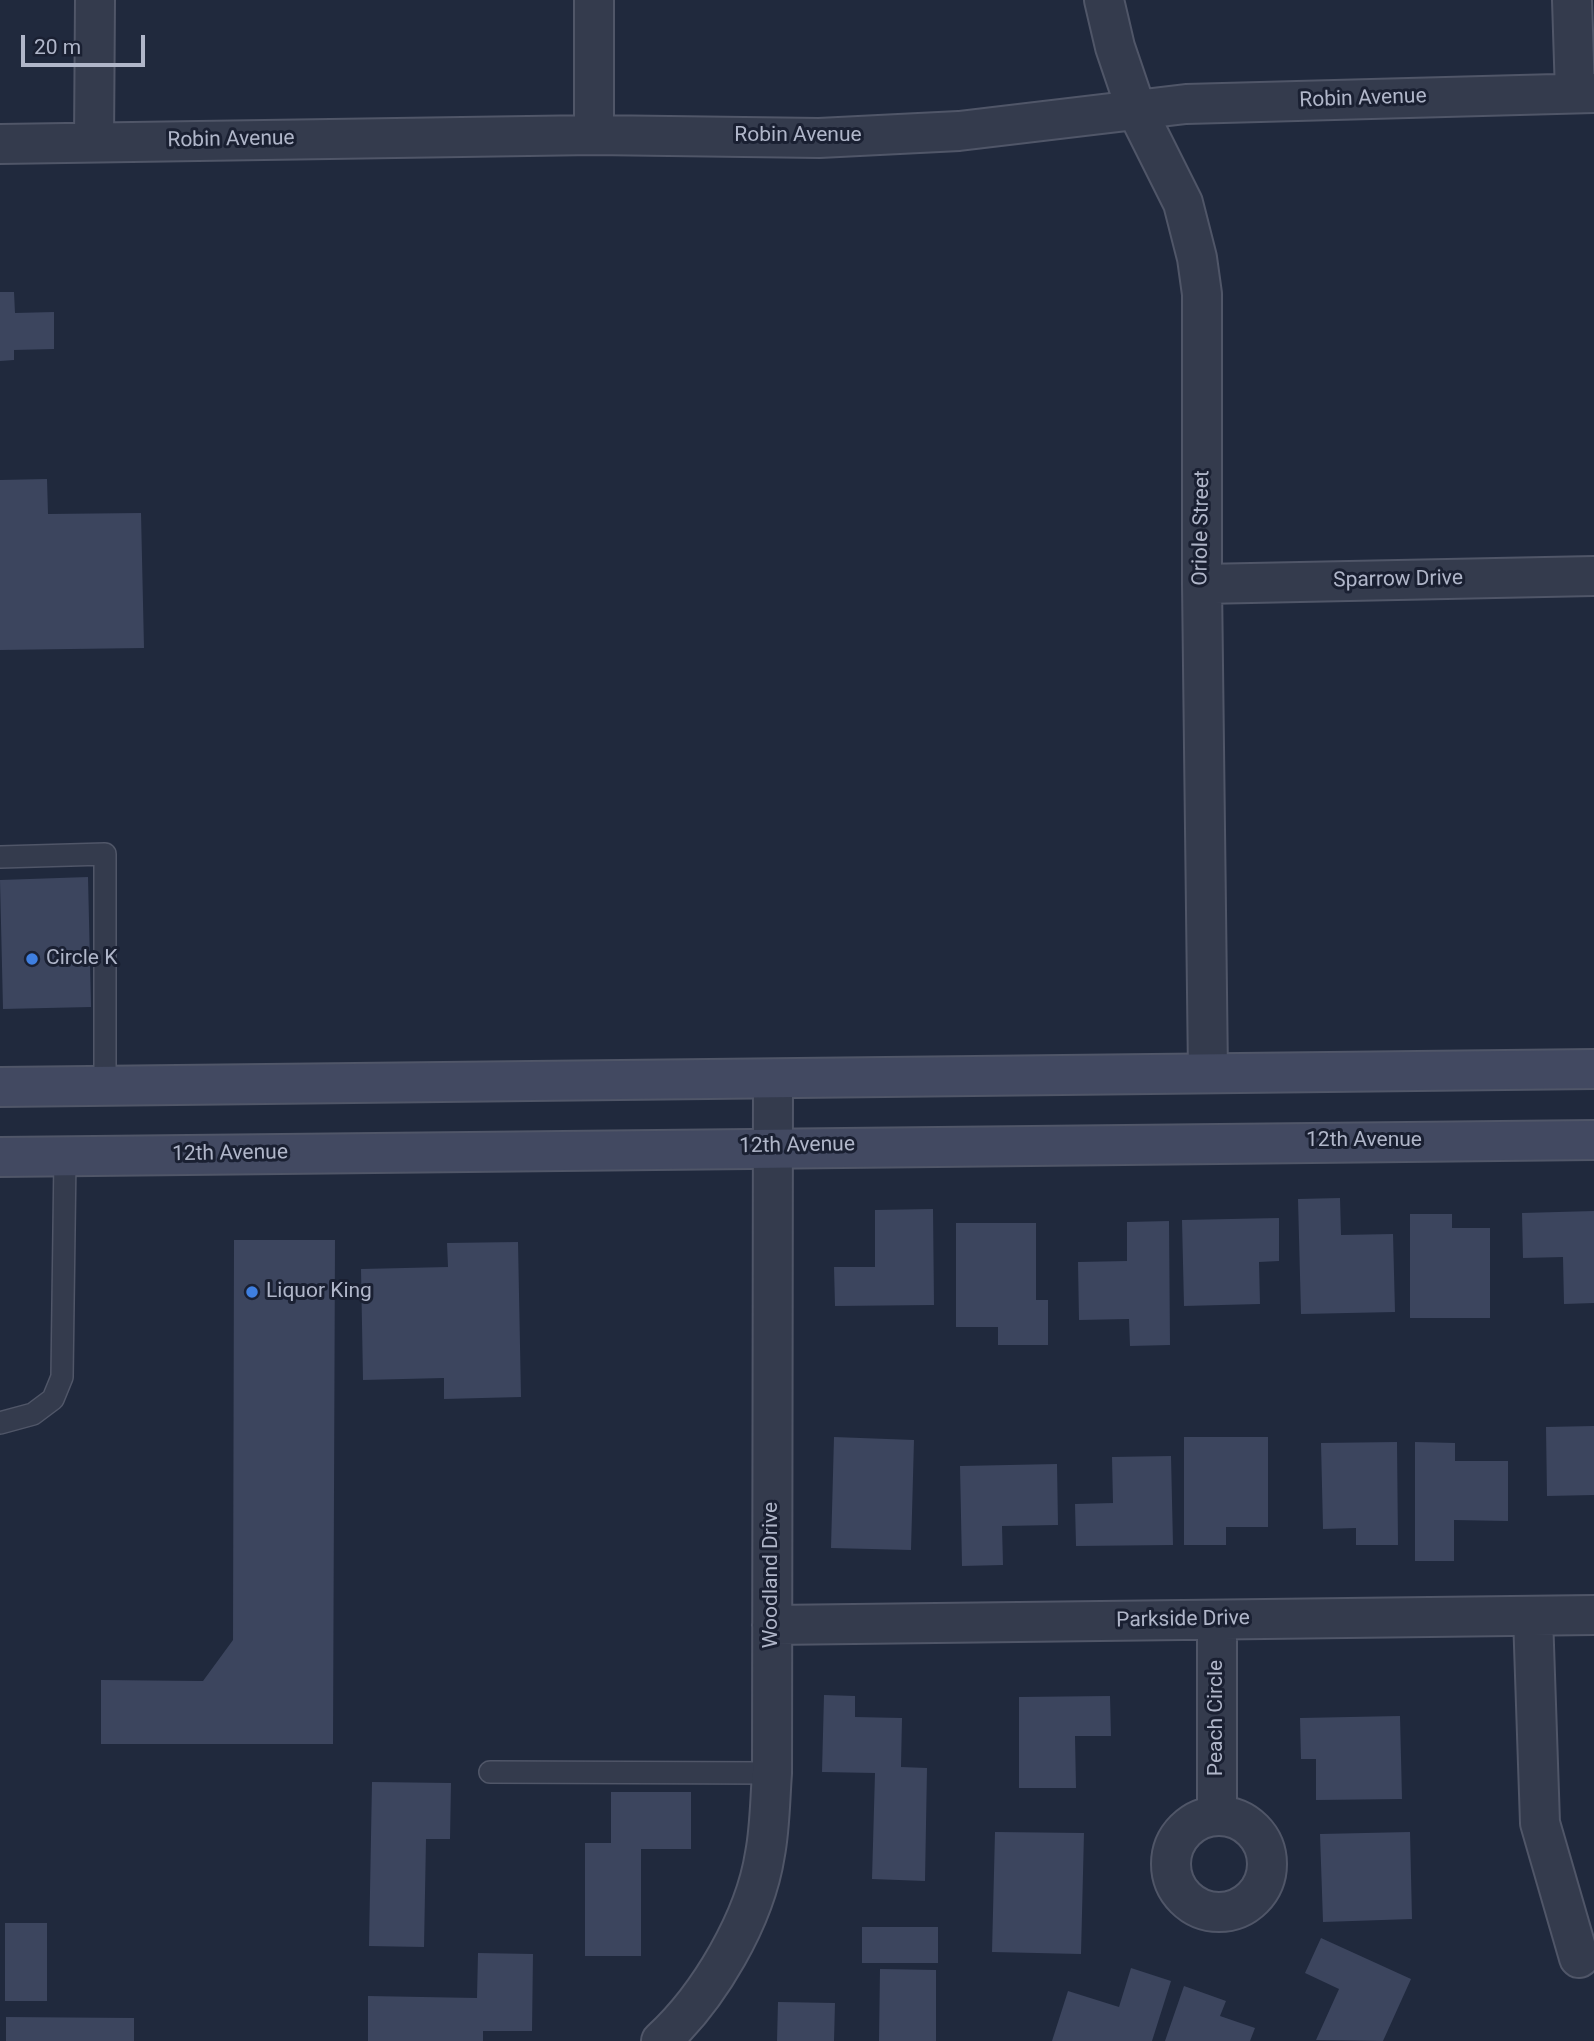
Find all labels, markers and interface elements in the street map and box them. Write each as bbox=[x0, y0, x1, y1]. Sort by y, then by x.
scale bar bbox=[24, 21, 149, 65]
text: 20 m bbox=[34, 35, 81, 59]
street label: Robin Avenue bbox=[1299, 84, 1427, 114]
street label: Robin Avenue bbox=[734, 123, 862, 149]
street label: Robin Avenue bbox=[167, 126, 295, 154]
street label: Oriole Street bbox=[1188, 470, 1216, 586]
street label: Sparrow Drive bbox=[1333, 566, 1463, 594]
place label: Circle K bbox=[46, 946, 117, 972]
marker: Circle K bbox=[24, 951, 40, 967]
street label: 12th Avenue bbox=[1306, 1128, 1422, 1154]
street label: 12th Avenue bbox=[739, 1132, 855, 1160]
street label: 12th Avenue bbox=[172, 1140, 288, 1168]
place label: Liquor King bbox=[266, 1279, 372, 1305]
marker: Liquor King bbox=[244, 1284, 260, 1300]
street label: Woodland Drive bbox=[759, 1502, 785, 1648]
street label: Parkside Drive bbox=[1116, 1606, 1250, 1634]
street label: Peach Circle bbox=[1204, 1660, 1230, 1776]

